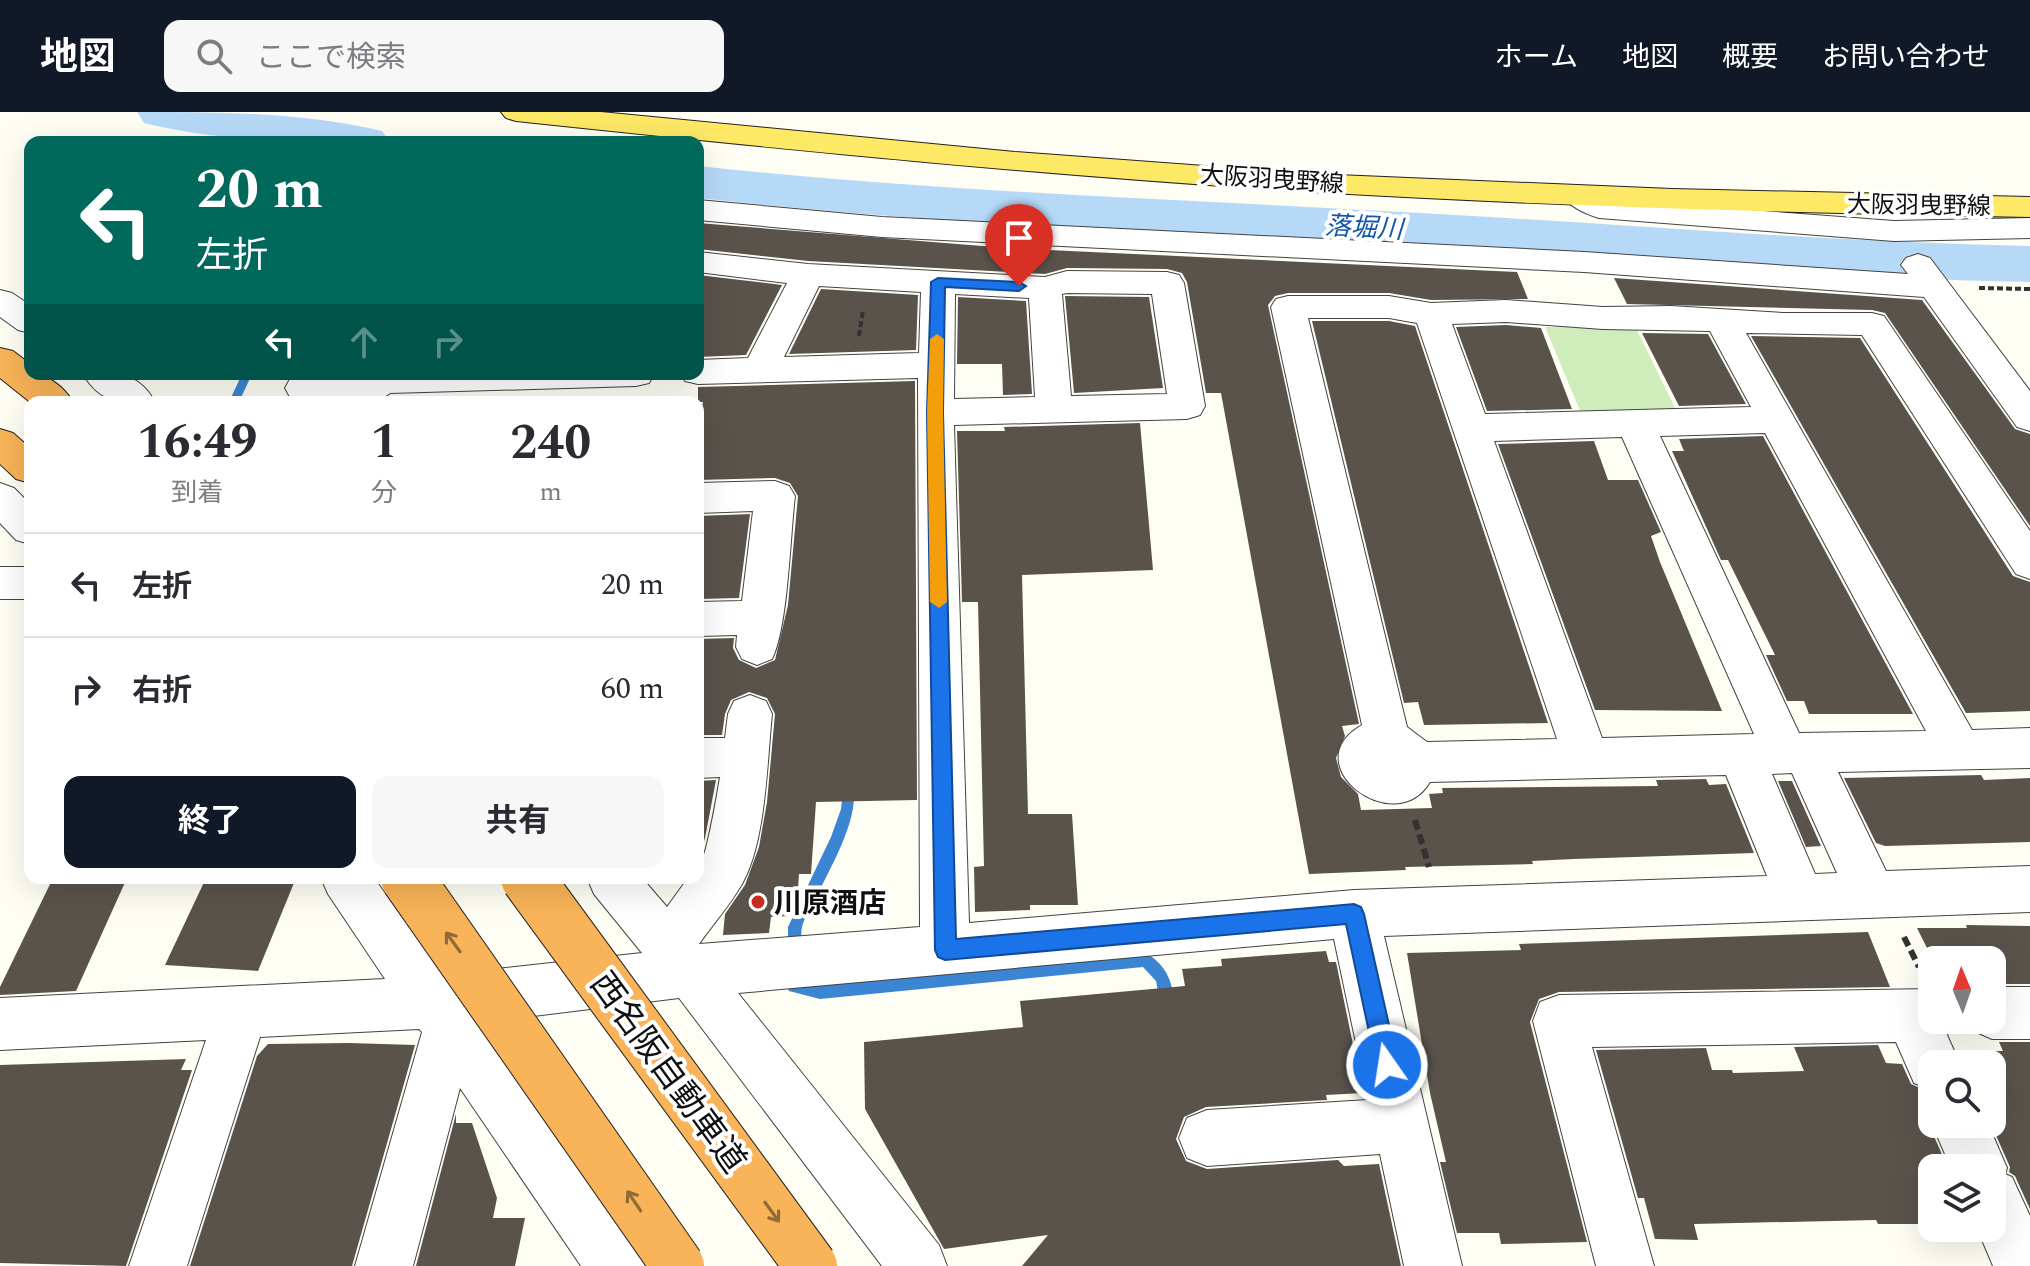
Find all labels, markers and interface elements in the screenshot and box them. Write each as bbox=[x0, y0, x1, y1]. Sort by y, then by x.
search box bbox=[164, 20, 724, 92]
text: 地図 bbox=[40, 29, 116, 87]
icon: search bbox=[192, 34, 236, 78]
text: ここで検索 bbox=[256, 35, 406, 81]
text: ホーム bbox=[1495, 36, 1578, 79]
text: 地図 bbox=[1622, 36, 1678, 79]
text: 概要 bbox=[1722, 36, 1778, 79]
text: お問い合わせ bbox=[1822, 36, 1990, 79]
text: 20 m bbox=[196, 148, 323, 233]
street label: 大阪羽曳野線 bbox=[1199, 157, 1345, 203]
icon: left bbox=[64, 168, 168, 272]
street label: 大阪羽曳野線 bbox=[1847, 187, 1991, 225]
pin bbox=[985, 204, 1053, 286]
water label: 落堀川 bbox=[1324, 206, 1407, 250]
icon: arrive bbox=[997, 216, 1041, 260]
text: 左折 bbox=[196, 229, 268, 284]
icon: left bbox=[258, 320, 302, 364]
icon: ahead bbox=[342, 320, 386, 364]
icon: right bbox=[426, 320, 470, 364]
text: 16:49 bbox=[137, 406, 258, 479]
text: 1 bbox=[370, 406, 397, 479]
text: 240 bbox=[510, 407, 591, 480]
text: m bbox=[539, 472, 562, 512]
text: 到着 bbox=[171, 473, 223, 513]
text: 分 bbox=[371, 473, 397, 513]
text: 20 m bbox=[601, 562, 664, 608]
icon: left bbox=[64, 563, 108, 607]
text: 左折 bbox=[132, 564, 192, 610]
text: 60 m bbox=[601, 666, 664, 712]
icon: right bbox=[64, 667, 108, 711]
text: 右折 bbox=[132, 668, 192, 714]
button: 終了 bbox=[64, 776, 356, 868]
button: 共有 bbox=[372, 776, 664, 868]
place label: 川原酒店 bbox=[774, 882, 886, 925]
marker: 川原酒店 bbox=[749, 893, 767, 911]
one-way arrow bbox=[445, 932, 462, 954]
north arrow bbox=[1918, 946, 2006, 1034]
map controls bbox=[1918, 946, 2006, 1242]
street label: 西名阪自動車道 bbox=[576, 962, 758, 1185]
position arrow bbox=[1345, 1023, 1429, 1107]
button: search bbox=[1918, 1050, 2006, 1138]
button: layers bbox=[1918, 1154, 2006, 1242]
one-way arrow bbox=[626, 1191, 642, 1213]
one-way arrow bbox=[763, 1201, 780, 1222]

